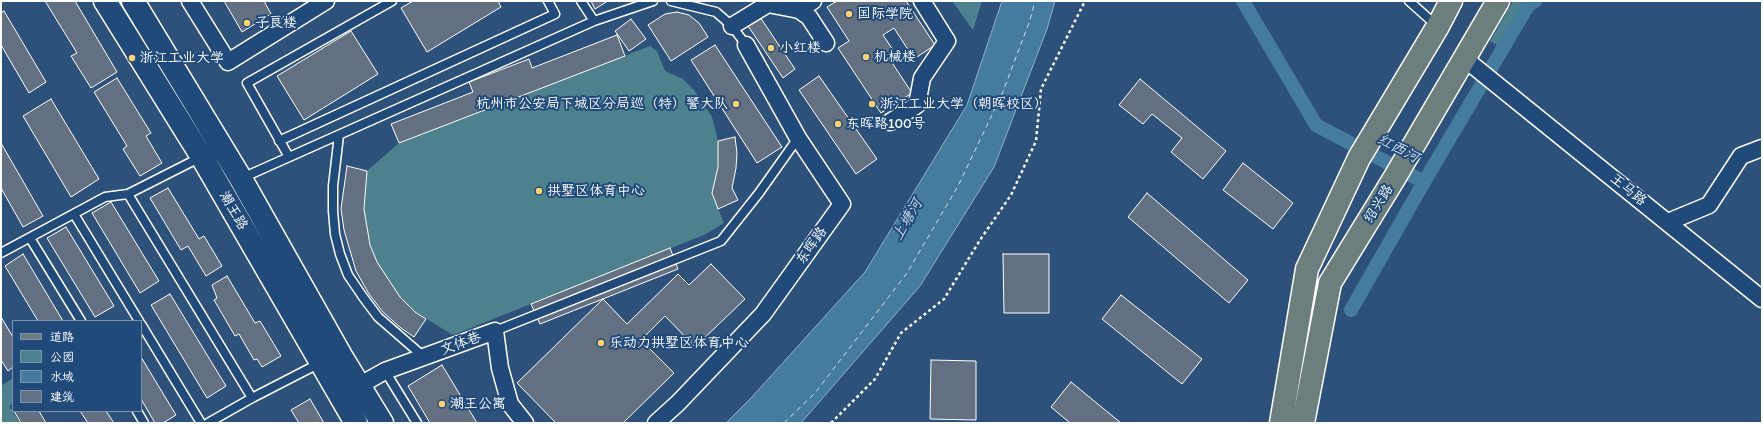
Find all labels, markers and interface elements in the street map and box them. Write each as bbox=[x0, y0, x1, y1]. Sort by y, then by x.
place label: 国际学院 bbox=[857, 6, 913, 22]
marker: 国际学院 bbox=[844, 9, 854, 19]
place label: 子良楼 bbox=[255, 15, 297, 31]
marker: 子良楼 bbox=[242, 18, 252, 28]
place label: 小红楼 bbox=[779, 40, 821, 56]
marker: 小红楼 bbox=[766, 43, 776, 53]
place label: 机械楼 bbox=[874, 49, 916, 65]
place label: 浙江工业大学 bbox=[140, 50, 224, 66]
marker: 机械楼 bbox=[861, 52, 871, 62]
marker: 浙江工业大学 bbox=[127, 53, 137, 63]
place label: 杭州市公安局下城区分局巡（特）警大队 bbox=[476, 96, 728, 112]
place label: 浙江工业大学（朝晖校区） bbox=[880, 96, 1048, 112]
marker: 杭州市公安局下城区分局巡（特）警大队 bbox=[731, 99, 741, 109]
marker: 浙江工业大学（朝晖校区） bbox=[867, 99, 877, 109]
place label: 东晖路100号 bbox=[846, 116, 926, 132]
marker: 东晖路100号 bbox=[833, 119, 843, 129]
water label: 红西河 bbox=[1374, 130, 1422, 168]
street label: 王马路 bbox=[1606, 170, 1650, 210]
street label: 绍兴路 bbox=[1361, 182, 1397, 226]
place label: 拱墅区体育中心 bbox=[547, 183, 645, 199]
marker: 拱墅区体育中心 bbox=[534, 186, 544, 196]
street label: 潮王路 bbox=[215, 189, 251, 233]
water label: 上塘河 bbox=[889, 196, 927, 244]
street label: 东晖路 bbox=[793, 224, 831, 268]
legend bbox=[12, 320, 142, 412]
street label: 文体巷 bbox=[438, 329, 484, 359]
text: 道路 bbox=[50, 330, 74, 344]
place label: 乐动力拱墅区体育中心 bbox=[609, 335, 749, 351]
marker: 乐动力拱墅区体育中心 bbox=[596, 338, 606, 348]
text: 公园 bbox=[50, 350, 74, 364]
text: 水域 bbox=[50, 370, 74, 384]
text: 建筑 bbox=[50, 390, 74, 404]
place label: 潮王公寓 bbox=[450, 396, 506, 412]
marker: 潮王公寓 bbox=[437, 399, 447, 409]

